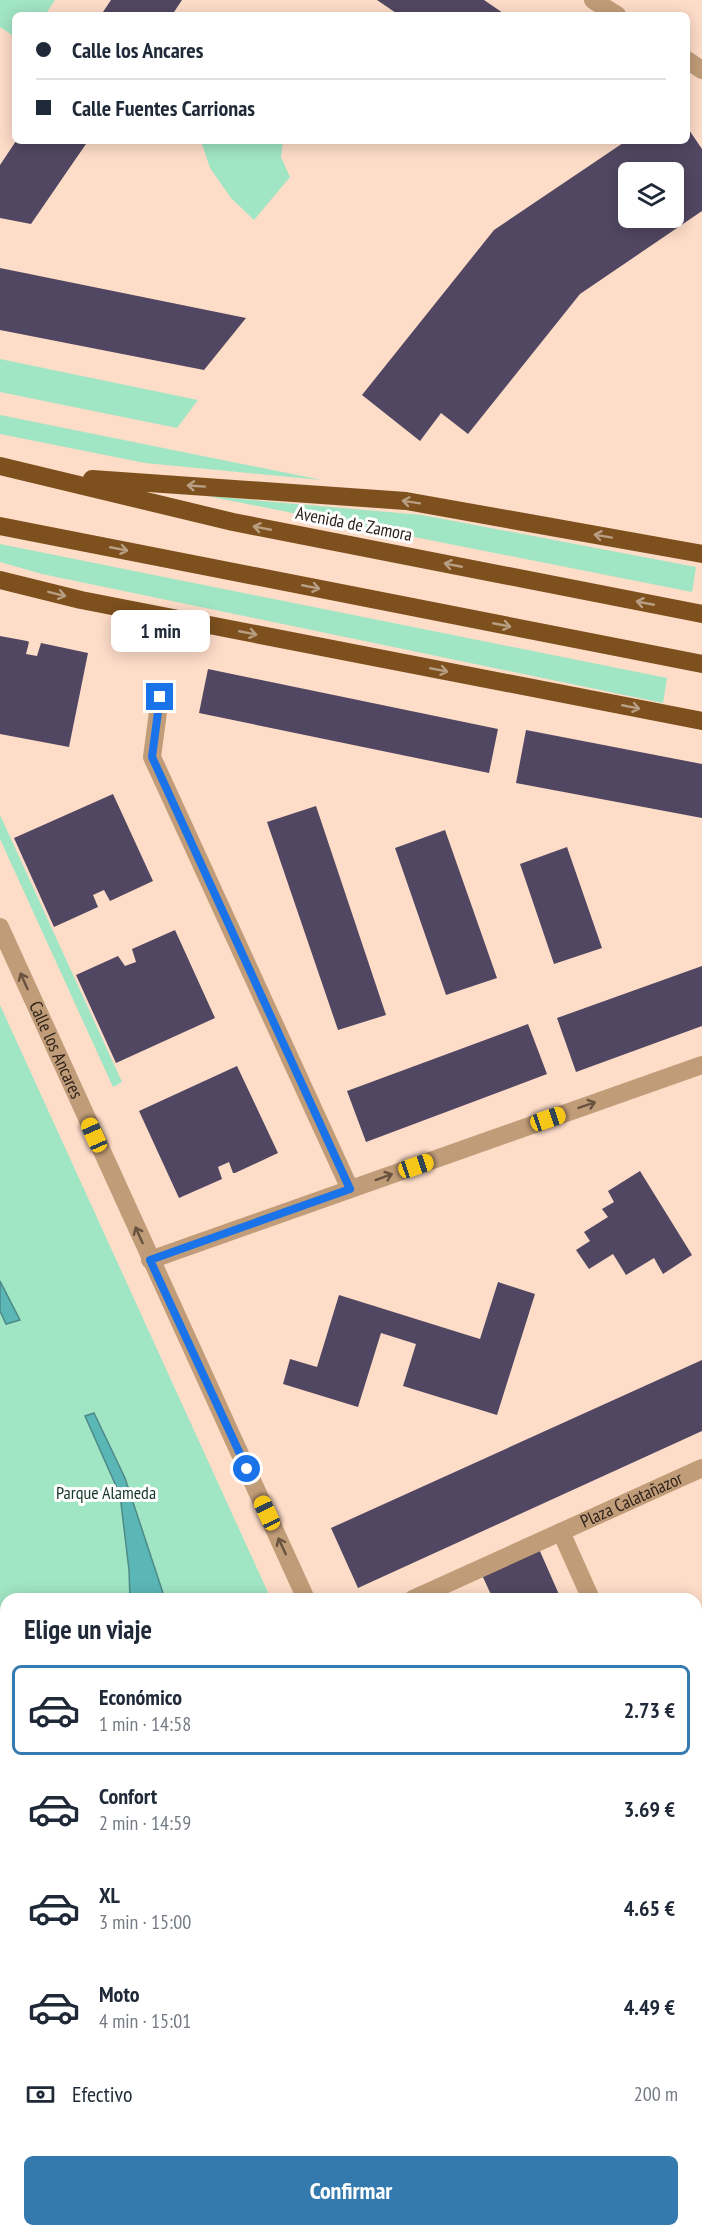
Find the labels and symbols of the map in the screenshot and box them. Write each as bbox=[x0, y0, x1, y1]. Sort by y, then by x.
one-way arrow bbox=[186, 480, 206, 491]
one-way arrow bbox=[402, 496, 422, 507]
street label: Avenida de Zamora bbox=[294, 501, 414, 546]
one-way arrow bbox=[253, 522, 272, 533]
one-way arrow bbox=[594, 530, 613, 541]
one-way arrow bbox=[109, 544, 129, 555]
one-way arrow bbox=[444, 559, 464, 570]
one-way arrow bbox=[300, 582, 320, 593]
one-way arrow bbox=[47, 589, 66, 601]
one-way arrow bbox=[635, 597, 655, 608]
callout: 1 min bbox=[110, 610, 210, 652]
one-way arrow bbox=[492, 620, 511, 631]
one-way arrow bbox=[238, 628, 257, 639]
one-way arrow bbox=[429, 665, 449, 676]
route end bbox=[146, 683, 173, 710]
one-way arrow bbox=[620, 702, 640, 713]
one-way arrow bbox=[18, 972, 30, 990]
street label: Calle los Ancares bbox=[24, 997, 89, 1102]
one-way arrow bbox=[577, 1099, 596, 1110]
car bbox=[528, 1105, 568, 1133]
car bbox=[78, 1115, 110, 1155]
car bbox=[396, 1152, 436, 1180]
one-way arrow bbox=[374, 1171, 393, 1182]
one-way arrow bbox=[133, 1226, 144, 1244]
route start bbox=[233, 1455, 260, 1482]
street label: Plaza Calatañazor bbox=[577, 1466, 686, 1533]
park label: Parque Alameda bbox=[56, 1481, 156, 1504]
car bbox=[251, 1493, 283, 1533]
one-way arrow bbox=[275, 1537, 287, 1555]

